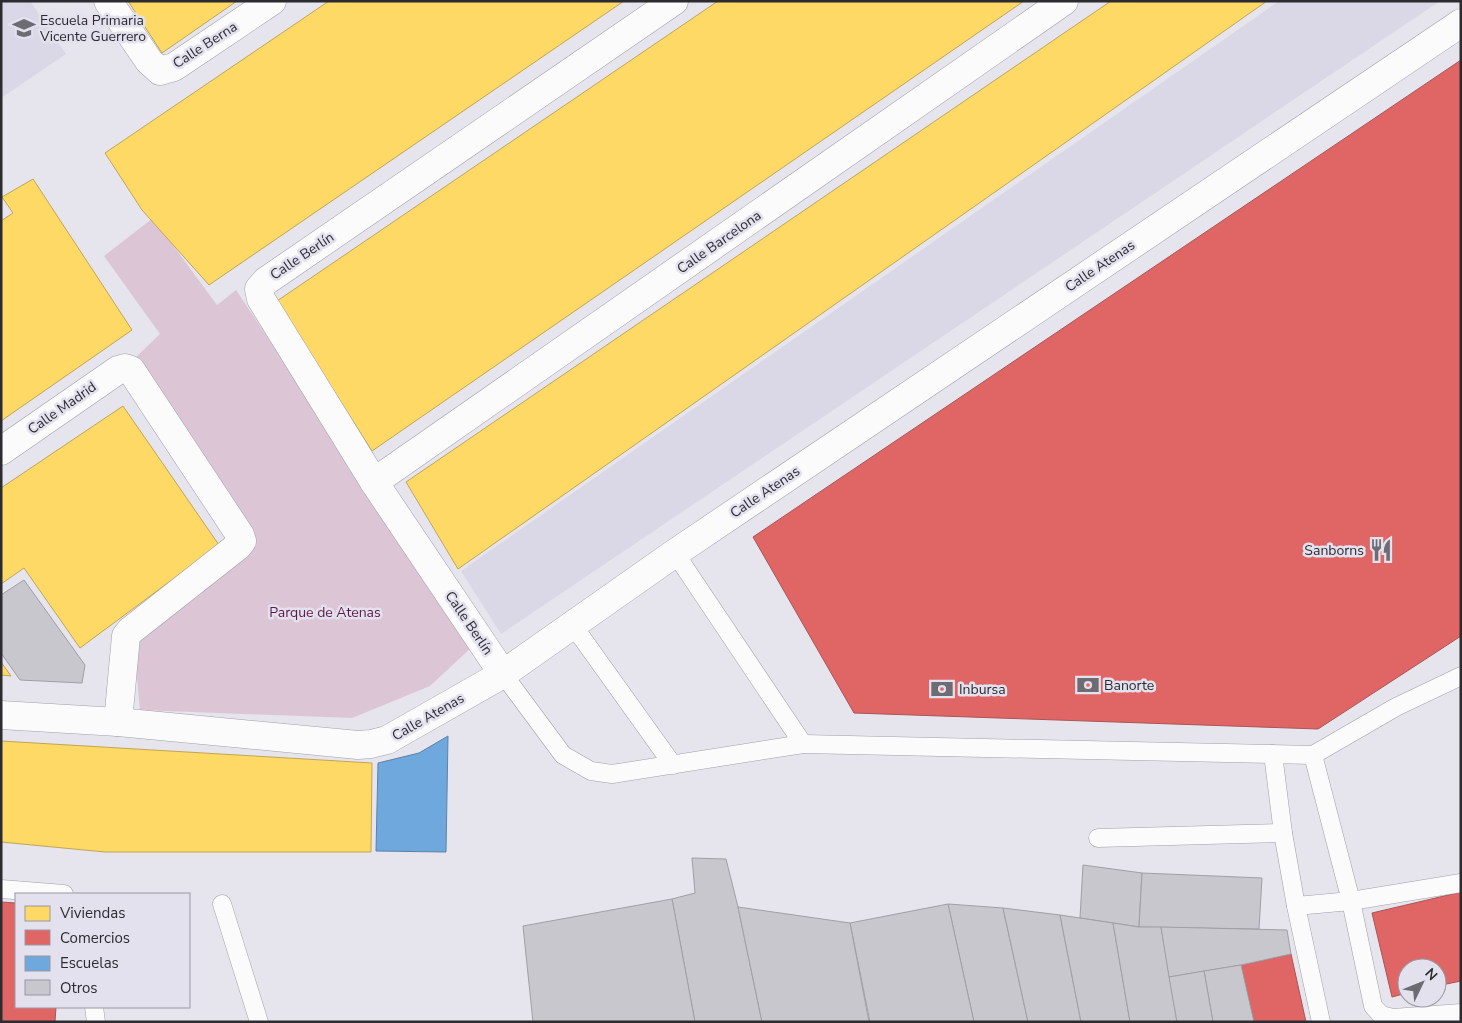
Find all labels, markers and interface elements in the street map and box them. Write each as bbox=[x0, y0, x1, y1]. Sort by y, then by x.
place label: Escuela Primaria Vicente Guerrero bbox=[39, 11, 146, 46]
school or university icon: Escuela Primaria Vicente Guerrero bbox=[11, 15, 37, 41]
street label: Calle Berna bbox=[169, 17, 241, 73]
street label: Calle Barcelona bbox=[673, 206, 765, 278]
street label: Calle Berlín bbox=[266, 228, 338, 284]
street label: Calle Atenas bbox=[1061, 236, 1139, 296]
street label: Calle Madrid bbox=[24, 377, 100, 439]
street label: Calle Atenas bbox=[726, 462, 804, 522]
restaurant icon: Sanborns bbox=[1368, 537, 1394, 563]
place label: Sanborns bbox=[1304, 541, 1364, 560]
street label: Calle Berlín bbox=[441, 587, 497, 659]
park label: Parque de Atenas bbox=[269, 603, 381, 622]
bank icon: Banorte bbox=[1075, 672, 1101, 698]
bank icon: Inbursa bbox=[929, 676, 955, 702]
place label: Banorte bbox=[1104, 676, 1154, 695]
place label: Inbursa bbox=[959, 680, 1006, 699]
street label: Calle Atenas bbox=[388, 689, 468, 745]
legend bbox=[15, 893, 190, 1008]
text: Viviendas bbox=[59, 903, 125, 923]
text: Comercios bbox=[60, 928, 130, 948]
text: Escuelas bbox=[60, 953, 119, 973]
north arrow bbox=[1397, 958, 1447, 1008]
text: N bbox=[1421, 964, 1442, 985]
text: Otros bbox=[60, 978, 98, 998]

